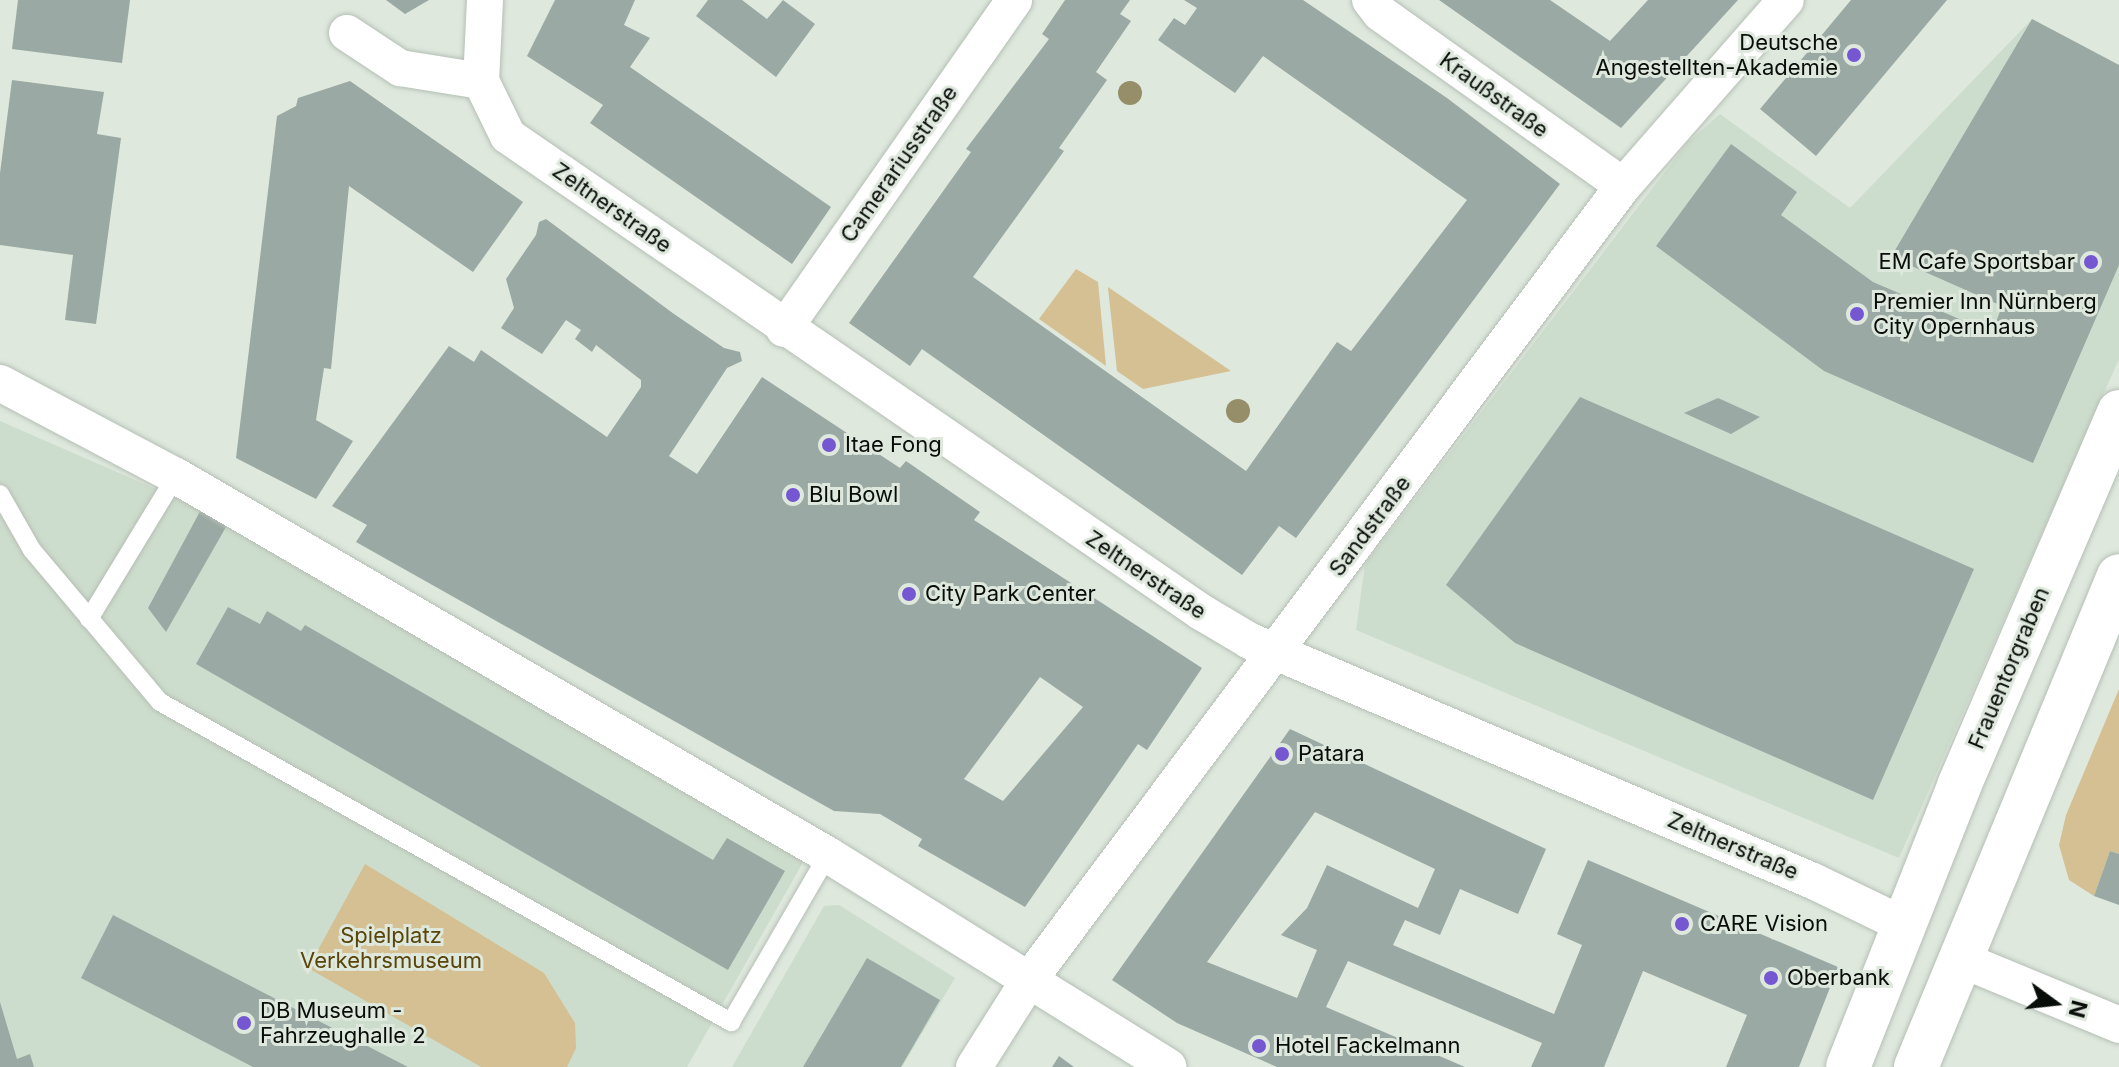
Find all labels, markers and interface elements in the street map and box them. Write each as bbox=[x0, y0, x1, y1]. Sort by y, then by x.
place label: Deutsche Angestellten-Akademie bbox=[1596, 29, 1838, 80]
marker: Deutsche Angestellten-Akademie bbox=[1845, 46, 1863, 64]
street label: Kraußstraße bbox=[1435, 47, 1553, 143]
street label: Camerariusstraße bbox=[835, 80, 963, 248]
street label: Zeltnerstraße bbox=[547, 157, 677, 259]
place label: EM Cafe Sportsbar bbox=[1878, 249, 2075, 275]
marker: EM Cafe Sportsbar bbox=[2082, 253, 2100, 271]
place label: Premier Inn Nürnberg City Opernhaus bbox=[1873, 288, 2097, 340]
marker: Premier Inn Nürnberg City Opernhaus bbox=[1848, 305, 1866, 323]
place label: Itae Fong bbox=[845, 432, 942, 458]
marker: Itae Fong bbox=[820, 436, 838, 454]
street label: Sandstraße bbox=[1324, 471, 1416, 581]
place label: Blu Bowl bbox=[809, 482, 898, 508]
marker: Blu Bowl bbox=[784, 486, 802, 504]
street label: Zeltnerstraße bbox=[1081, 525, 1211, 625]
place label: City Park Center bbox=[925, 581, 1096, 607]
street label: Frauentorgraben bbox=[1963, 583, 2055, 753]
marker: City Park Center bbox=[900, 585, 918, 603]
place label: Patara bbox=[1298, 741, 1365, 767]
marker: Patara bbox=[1273, 745, 1291, 763]
street label: Zeltnerstraße bbox=[1664, 807, 1802, 885]
place label: CARE Vision bbox=[1700, 911, 1828, 937]
marker: CARE Vision bbox=[1671, 913, 1693, 935]
park label: Spielplatz Verkehrsmuseum bbox=[300, 922, 482, 974]
north arrow bbox=[2015, 963, 2095, 1043]
place label: Oberbank bbox=[1787, 965, 1890, 991]
marker: Oberbank bbox=[1762, 969, 1780, 987]
place label: DB Museum - Fahrzeughalle 2 bbox=[260, 997, 426, 1048]
text: N bbox=[2063, 998, 2093, 1021]
marker: DB Museum - Fahrzeughalle 2 bbox=[235, 1014, 253, 1032]
place label: Hotel Fackelmann bbox=[1275, 1033, 1461, 1059]
marker: Hotel Fackelmann bbox=[1250, 1037, 1268, 1055]

